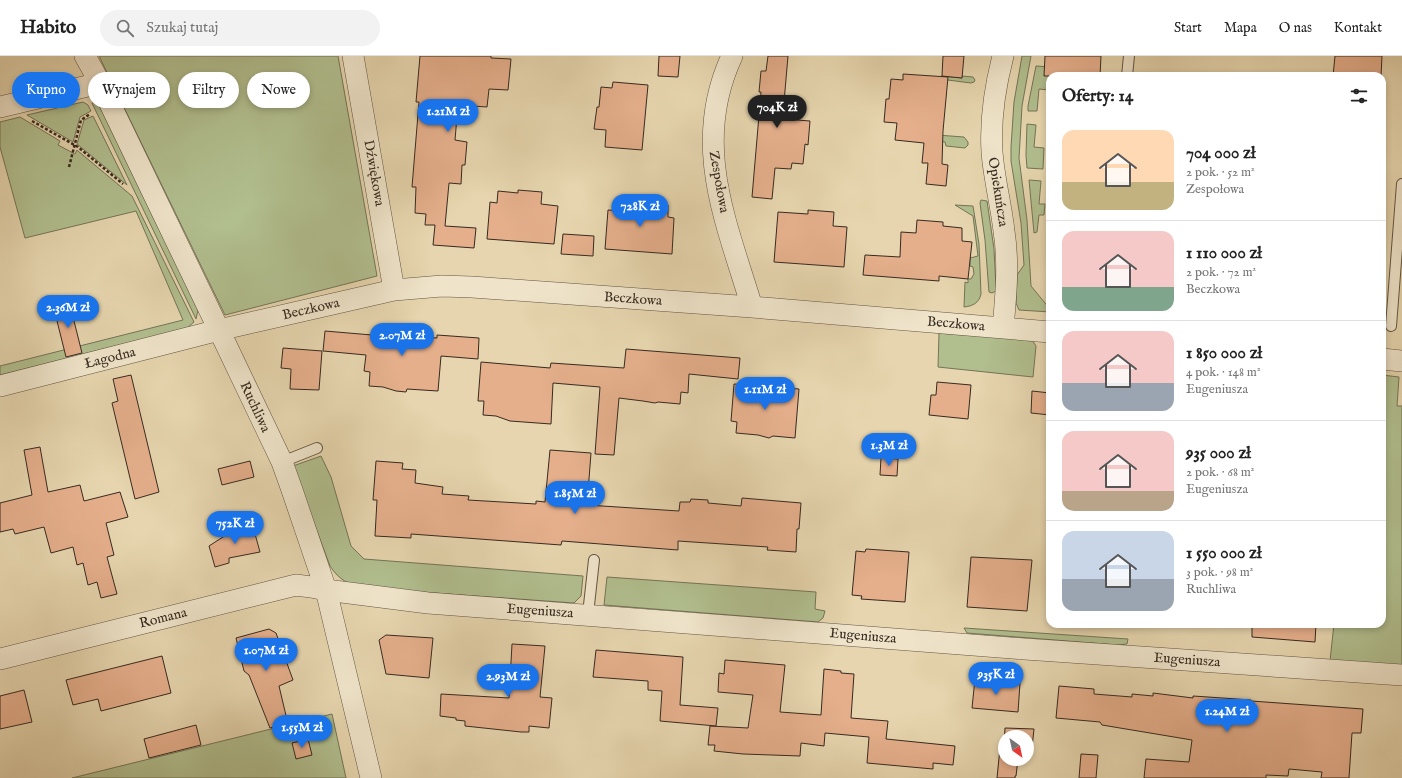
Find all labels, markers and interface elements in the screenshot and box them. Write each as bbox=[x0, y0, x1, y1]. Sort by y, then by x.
search box bbox=[100, 10, 380, 46]
text: Habito bbox=[20, 16, 76, 40]
icon: search bbox=[114, 17, 136, 39]
text: Szukaj tutaj bbox=[146, 18, 218, 37]
text: Start bbox=[1174, 19, 1202, 37]
text: Mapa bbox=[1224, 19, 1257, 37]
text: O nas bbox=[1279, 19, 1312, 37]
text: Kontakt bbox=[1334, 19, 1382, 37]
chip: Kupno bbox=[12, 72, 80, 108]
chip: Wynajem bbox=[88, 72, 170, 108]
chip: Filtry bbox=[178, 72, 239, 108]
chip: Nowe bbox=[247, 72, 310, 108]
icon: filters bbox=[1348, 85, 1370, 107]
text: Oferty: 14 bbox=[1062, 86, 1133, 107]
pin: 704K zł bbox=[740, 95, 814, 129]
pin: 1.21M zł bbox=[407, 99, 489, 133]
text: 704K zł bbox=[757, 99, 797, 116]
text: 1.21M zł bbox=[426, 103, 470, 120]
street label: Dźwiękowa bbox=[359, 138, 389, 208]
text: 704 000 zł bbox=[1186, 143, 1256, 164]
icon: home bbox=[1094, 146, 1142, 194]
street label: Zespołowa bbox=[705, 150, 733, 215]
street label: Opiekuńcza bbox=[984, 156, 1013, 229]
text: 2 pok. · 52 m² bbox=[1186, 164, 1255, 181]
text: Zespołowa bbox=[1186, 181, 1244, 198]
pin: 728K zł bbox=[603, 194, 677, 228]
text: 728K zł bbox=[620, 198, 660, 215]
text: 1 110 000 zł bbox=[1186, 243, 1262, 264]
icon: home bbox=[1094, 247, 1142, 295]
text: 2 pok. · 72 m² bbox=[1186, 264, 1256, 281]
text: Beczkowa bbox=[1186, 281, 1240, 298]
street label: Beczkowa bbox=[603, 288, 664, 310]
street label: Beczkowa bbox=[281, 293, 342, 324]
pin: 2.36M zł bbox=[27, 295, 109, 329]
text: 2.36M zł bbox=[46, 299, 90, 316]
street label: Beczkowa bbox=[926, 312, 987, 336]
pin: 2.07M zł bbox=[361, 323, 443, 357]
text: 2.07M zł bbox=[379, 327, 425, 344]
street label: Łagodna bbox=[83, 343, 138, 373]
text: 1 850 000 zł bbox=[1186, 343, 1262, 364]
icon: home bbox=[1094, 347, 1142, 395]
text: 4 pok. · 148 m² bbox=[1186, 364, 1261, 381]
pin: 1.11M zł bbox=[724, 377, 806, 411]
street label: Ruchliwa bbox=[235, 379, 275, 436]
text: 1.11M zł bbox=[744, 381, 786, 398]
text: Eugeniusza bbox=[1186, 381, 1248, 398]
pin: 1.3M zł bbox=[852, 433, 926, 467]
text: 1.3M zł bbox=[870, 437, 908, 454]
text: 935 000 zł bbox=[1186, 443, 1251, 464]
icon: home bbox=[1094, 447, 1142, 495]
text: 2 pok. · 68 m² bbox=[1186, 464, 1255, 481]
pin: 1.85M zł bbox=[534, 481, 616, 515]
text: Eugeniusza bbox=[1186, 481, 1248, 498]
text: 1.85M zł bbox=[554, 485, 596, 502]
pin: 752K zł bbox=[198, 511, 272, 545]
text: 752K zł bbox=[216, 515, 254, 532]
text: 1 550 000 zł bbox=[1186, 543, 1262, 564]
icon: home bbox=[1094, 547, 1142, 595]
text: 3 pok. · 98 m² bbox=[1186, 564, 1253, 581]
text: Ruchliwa bbox=[1186, 581, 1236, 598]
street label: Eugeniusza bbox=[506, 600, 575, 622]
street label: Romana bbox=[137, 603, 190, 633]
street label: Eugeniusza bbox=[829, 624, 898, 648]
pin: 1.07M zł bbox=[225, 638, 307, 672]
text: 1.07M zł bbox=[244, 642, 288, 659]
street label: Eugeniusza bbox=[1153, 649, 1222, 671]
pin: 935K zł bbox=[959, 662, 1033, 696]
pin: 2.93M zł bbox=[467, 664, 549, 698]
text: 935K zł bbox=[977, 666, 1015, 683]
text: 2.93M zł bbox=[486, 668, 530, 685]
pin: 1.24M zł bbox=[1186, 699, 1268, 733]
text: 1.24M zł bbox=[1205, 703, 1249, 720]
pin: 1.55M zł bbox=[261, 715, 343, 749]
text: 1.55M zł bbox=[281, 719, 323, 736]
north arrow bbox=[998, 730, 1034, 766]
map controls bbox=[998, 730, 1034, 766]

